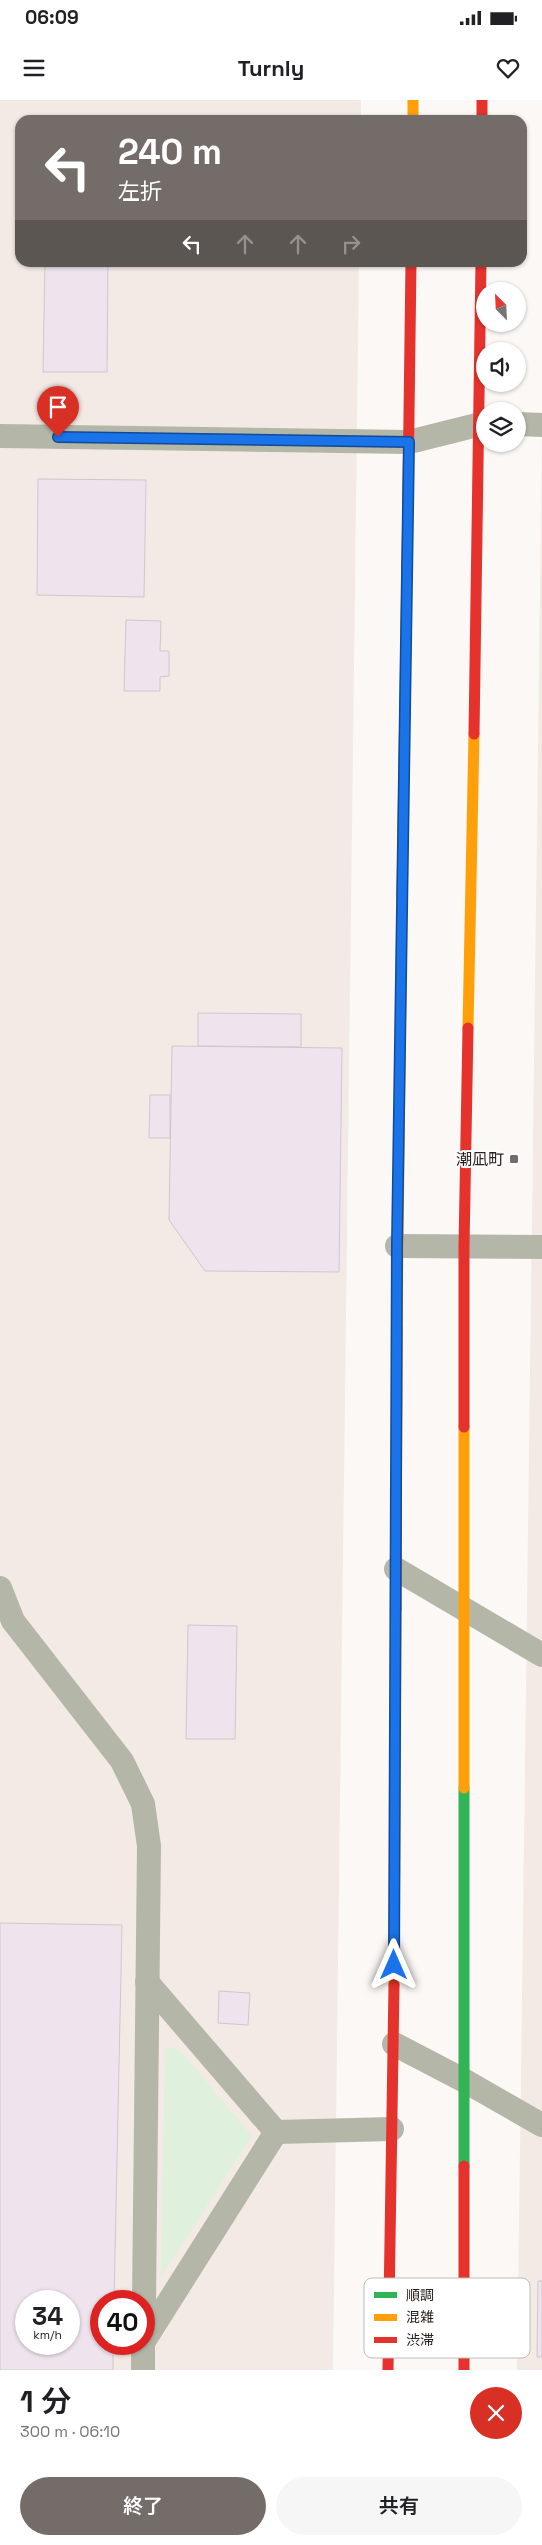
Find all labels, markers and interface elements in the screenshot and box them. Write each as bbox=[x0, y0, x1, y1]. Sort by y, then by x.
text: 06:09 bbox=[25, 5, 79, 30]
icon: menu bbox=[20, 54, 48, 82]
text: Turnly bbox=[238, 54, 304, 82]
icon: heart bbox=[494, 54, 522, 82]
text: 240 m bbox=[118, 130, 222, 174]
icon: left bbox=[35, 135, 100, 200]
text: 左折 bbox=[118, 177, 162, 205]
icon: left bbox=[178, 230, 206, 258]
icon: ahead bbox=[231, 230, 259, 258]
icon: ahead bbox=[284, 230, 312, 258]
icon: right bbox=[337, 230, 365, 258]
north arrow bbox=[476, 282, 526, 332]
map controls bbox=[476, 282, 526, 452]
button: sound bbox=[476, 342, 526, 392]
pin bbox=[37, 386, 79, 437]
icon: arrive bbox=[44, 393, 72, 421]
button: layers bbox=[476, 402, 526, 452]
place label: 潮凪町 bbox=[456, 1149, 504, 1170]
marker: 潮凪町 bbox=[508, 1153, 520, 1165]
position arrow bbox=[367, 1938, 419, 1990]
legend bbox=[364, 2278, 530, 2358]
text: 順調 bbox=[406, 2286, 434, 2304]
speed limit sign: 40 bbox=[90, 2290, 155, 2355]
text: 34 bbox=[32, 2300, 63, 2332]
text: 混雑 bbox=[406, 2308, 434, 2326]
text: km/h bbox=[33, 2327, 62, 2343]
text: 渋滞 bbox=[406, 2331, 434, 2349]
text: 1 分 bbox=[20, 2382, 71, 2421]
button: close bbox=[470, 2387, 522, 2439]
text: 300 m · 06:10 bbox=[20, 2421, 120, 2442]
button: 終了 bbox=[20, 2477, 266, 2535]
button: 共有 bbox=[276, 2477, 522, 2535]

